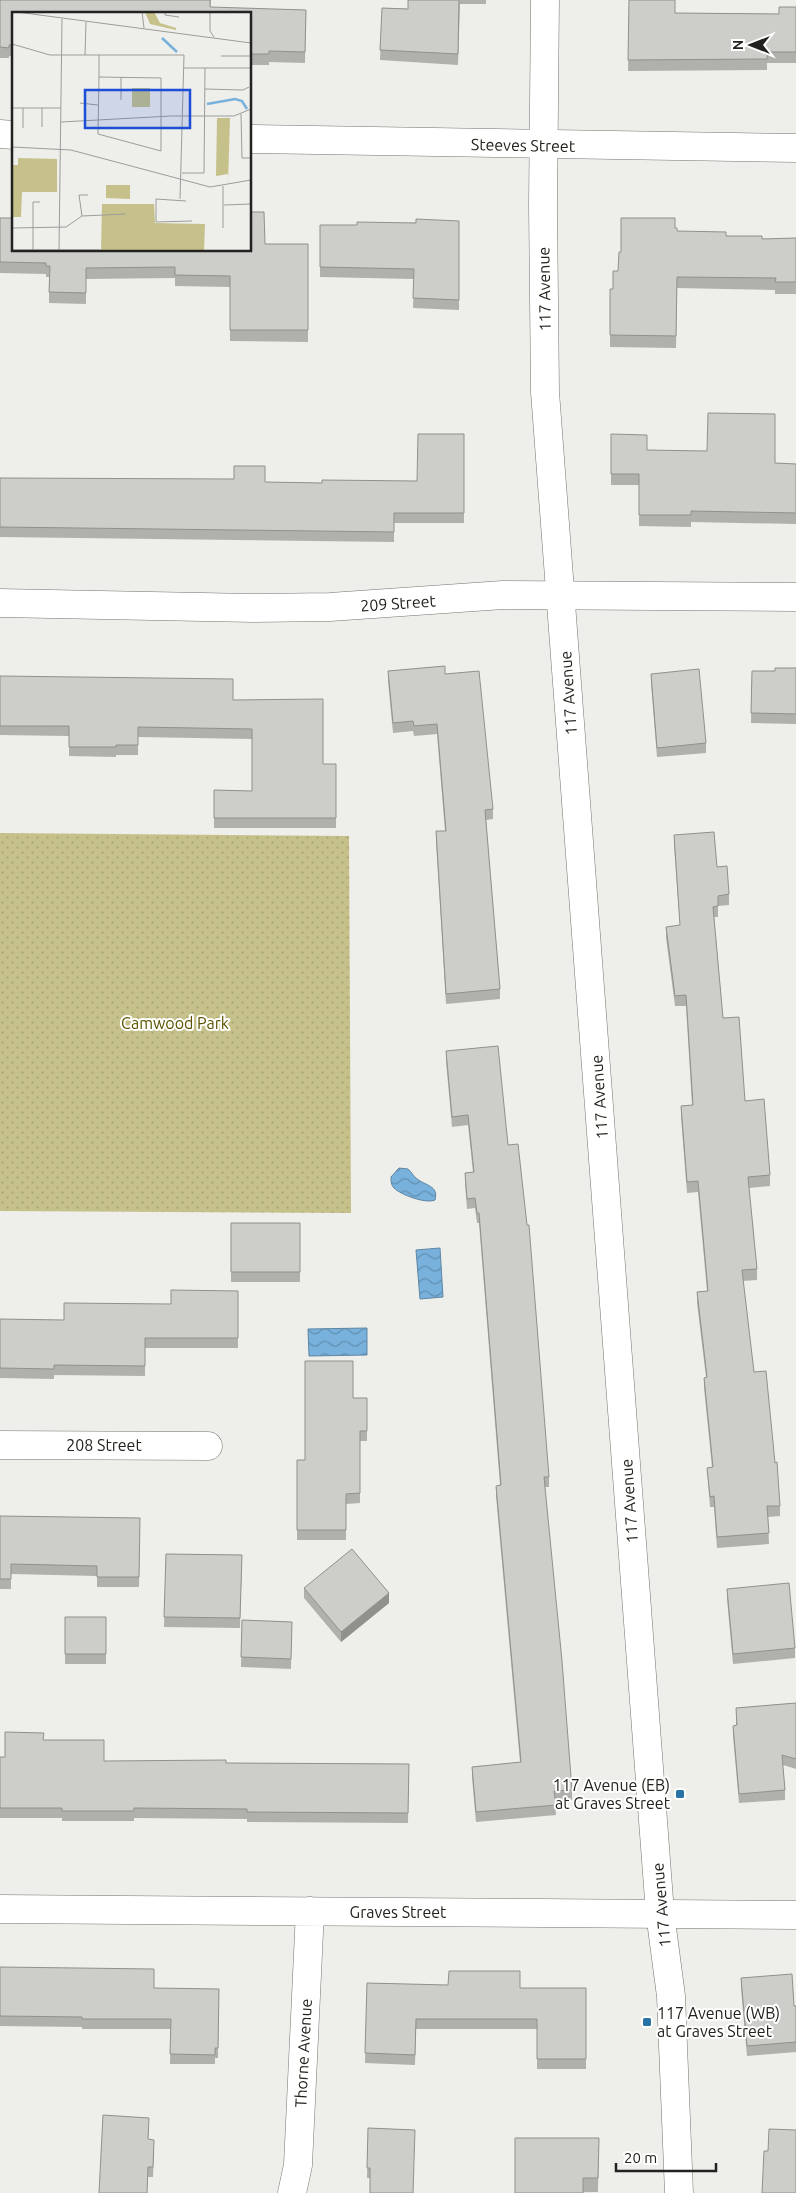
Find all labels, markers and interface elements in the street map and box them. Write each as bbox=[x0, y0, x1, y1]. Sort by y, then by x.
inset map bbox=[12, 12, 251, 251]
north arrow bbox=[726, 20, 776, 70]
text: N bbox=[730, 40, 746, 50]
street label: Steeves Street bbox=[471, 135, 576, 155]
street label: 117 Avenue bbox=[534, 247, 554, 331]
street label: 209 Street bbox=[360, 591, 437, 615]
street label: 117 Avenue bbox=[556, 650, 580, 736]
park label: Camwood Park bbox=[121, 1014, 229, 1032]
street label: 117 Avenue bbox=[587, 1054, 611, 1140]
street label: 208 Street bbox=[66, 1436, 142, 1454]
street label: 117 Avenue bbox=[617, 1458, 641, 1544]
place label: 117 Avenue (EB) at Graves Street bbox=[553, 1776, 671, 1812]
marker: 117 Avenue (EB) at Graves Street bbox=[674, 1788, 686, 1800]
street label: 117 Avenue bbox=[648, 1862, 674, 1948]
street label: Graves Street bbox=[350, 1903, 447, 1921]
street label: Thorne Avenue bbox=[291, 1998, 315, 2108]
place label: 117 Avenue (WB) at Graves Street bbox=[657, 2004, 780, 2040]
marker: 117 Avenue (WB) at Graves Street bbox=[641, 2016, 653, 2028]
scale bar bbox=[616, 2140, 716, 2172]
text: 20 m bbox=[624, 2149, 657, 2166]

